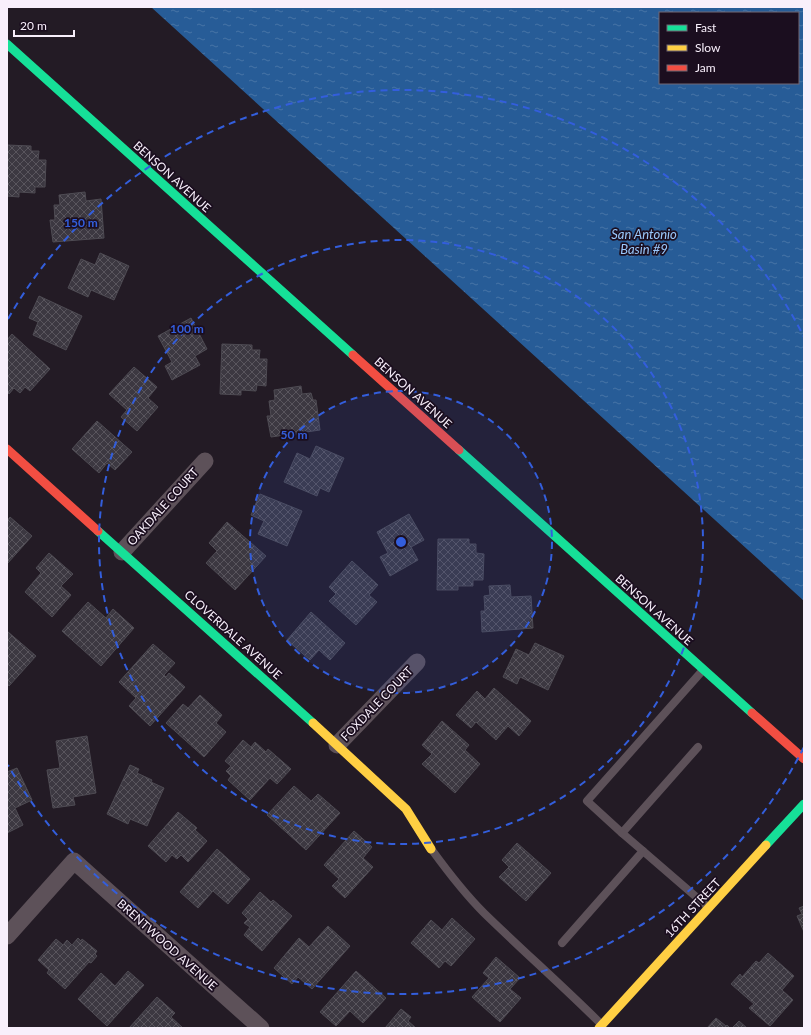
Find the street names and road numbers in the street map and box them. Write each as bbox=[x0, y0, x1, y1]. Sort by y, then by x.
street label: BENSON AVENUE bbox=[130, 138, 214, 215]
street label: BENSON AVENUE bbox=[371, 354, 455, 431]
street label: OAKDALE COURT bbox=[124, 465, 201, 549]
street label: BENSON AVENUE bbox=[612, 571, 696, 648]
street label: CLOVERDALE AVENUE bbox=[182, 587, 285, 682]
street label: FOXDALE COURT bbox=[337, 663, 416, 744]
street label: 16TH STREET bbox=[661, 875, 724, 940]
street label: BRENTWOOD AVENUE bbox=[114, 896, 220, 993]

